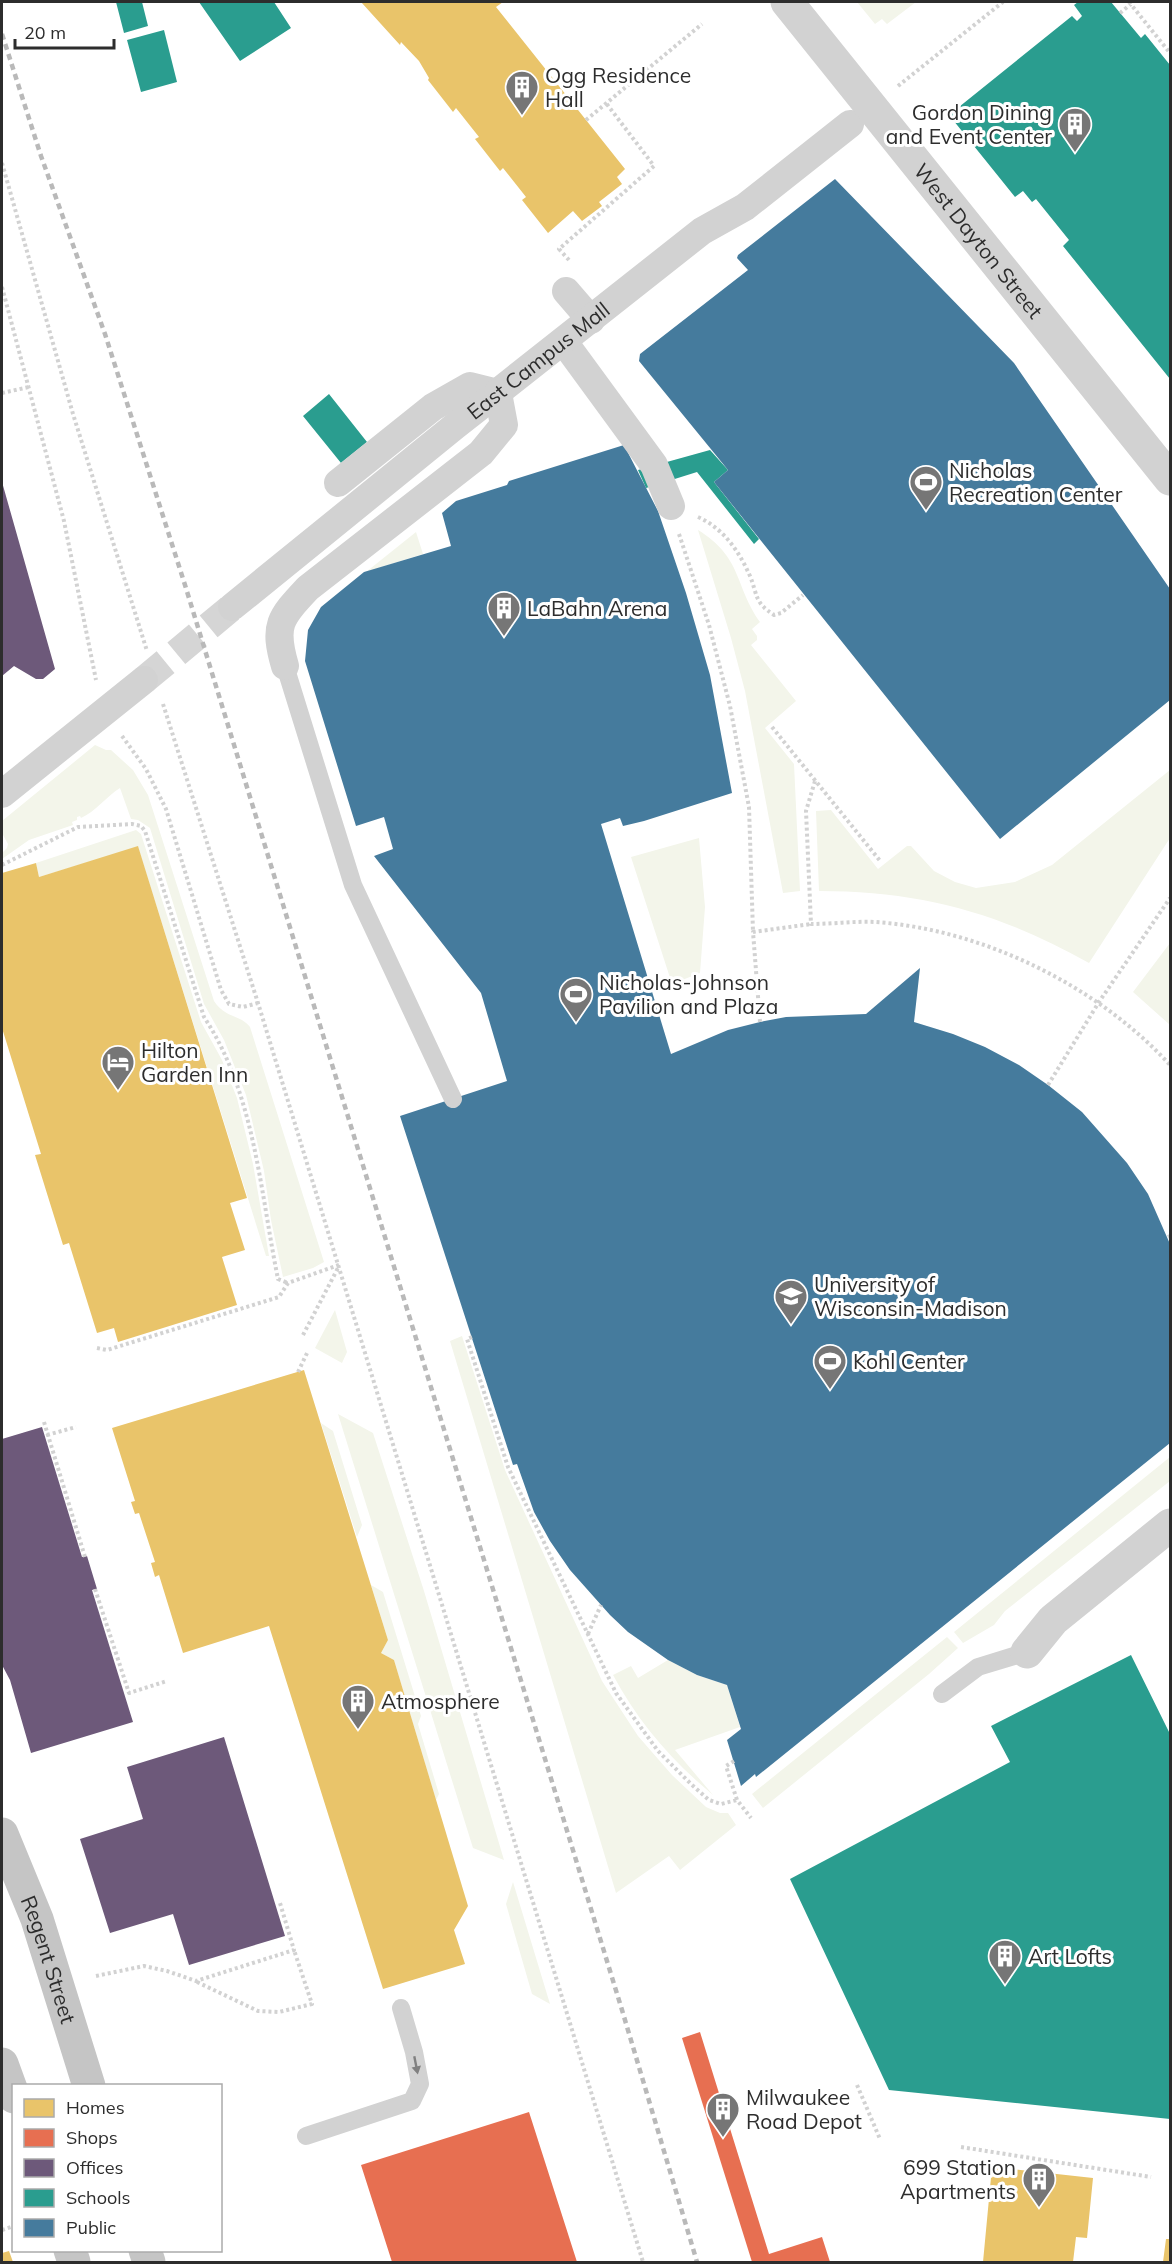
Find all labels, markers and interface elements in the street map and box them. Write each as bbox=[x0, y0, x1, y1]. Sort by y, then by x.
scale bar bbox=[15, 12, 114, 50]
text: 20 m bbox=[24, 21, 66, 44]
place label: Ogg Residence Hall bbox=[545, 62, 691, 112]
building icon: Ogg Residence Hall bbox=[504, 69, 540, 116]
place label: Gordon Dining and Event Center bbox=[886, 99, 1052, 149]
building icon: Gordon Dining and Event Center bbox=[1057, 106, 1093, 153]
street label: West Dayton Street bbox=[909, 158, 1049, 323]
street label: East Campus Mall bbox=[462, 296, 615, 425]
place label: Nicholas Recreation Center bbox=[949, 457, 1123, 507]
sports icon: Nicholas Recreation Center bbox=[908, 464, 944, 511]
building icon: LaBahn Arena bbox=[486, 590, 522, 637]
place label: LaBahn Arena bbox=[527, 595, 667, 621]
place label: Nicholas-Johnson Pavilion and Plaza bbox=[599, 969, 778, 1019]
sports icon: Nicholas-Johnson Pavilion and Plaza bbox=[558, 976, 594, 1023]
place label: Hilton Garden Inn bbox=[141, 1037, 248, 1087]
hotel icon: Hilton Garden Inn bbox=[100, 1044, 136, 1091]
place label: University of Wisconsin-Madison bbox=[814, 1271, 1007, 1321]
school or university icon: University of Wisconsin-Madison bbox=[773, 1278, 809, 1325]
sports icon: Kohl Center bbox=[812, 1343, 848, 1390]
place label: Kohl Center bbox=[853, 1348, 965, 1374]
building icon: Atmosphere bbox=[340, 1683, 376, 1730]
place label: Atmosphere bbox=[381, 1688, 500, 1714]
street label: Regent Street bbox=[16, 1891, 82, 2027]
building icon: Art Lofts bbox=[987, 1938, 1023, 1985]
place label: Art Lofts bbox=[1028, 1943, 1112, 1969]
one-way arrow bbox=[412, 2056, 421, 2075]
legend bbox=[12, 2084, 222, 2252]
place label: Milwaukee Road Depot bbox=[746, 2084, 862, 2134]
building icon: Milwaukee Road Depot bbox=[705, 2091, 741, 2138]
text: Homes bbox=[66, 2096, 125, 2119]
text: Shops bbox=[66, 2126, 118, 2149]
place label: 699 Station Apartments bbox=[900, 2154, 1016, 2204]
text: Offices bbox=[66, 2156, 124, 2179]
building icon: 699 Station Apartments bbox=[1021, 2161, 1057, 2208]
text: Schools bbox=[66, 2186, 131, 2209]
text: Public bbox=[66, 2216, 116, 2239]

